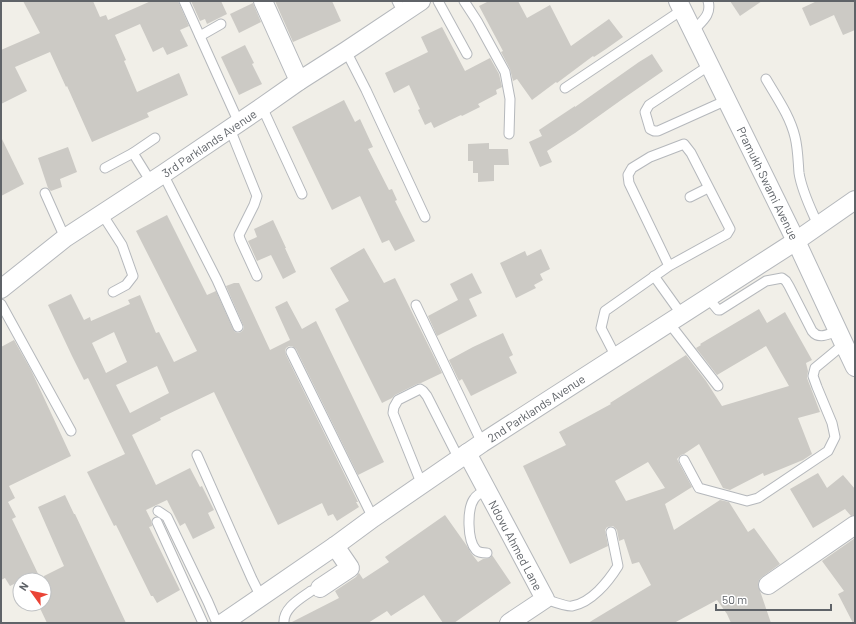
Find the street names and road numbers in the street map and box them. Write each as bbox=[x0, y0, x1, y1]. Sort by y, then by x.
street label: 3rd Parklands Avenue bbox=[159, 106, 259, 180]
street label: Pramukh Swami Avenue bbox=[735, 124, 801, 242]
street label: 2nd Parklands Avenue bbox=[485, 371, 587, 445]
street label: Ndovu Ahmed Lane bbox=[486, 497, 546, 593]

